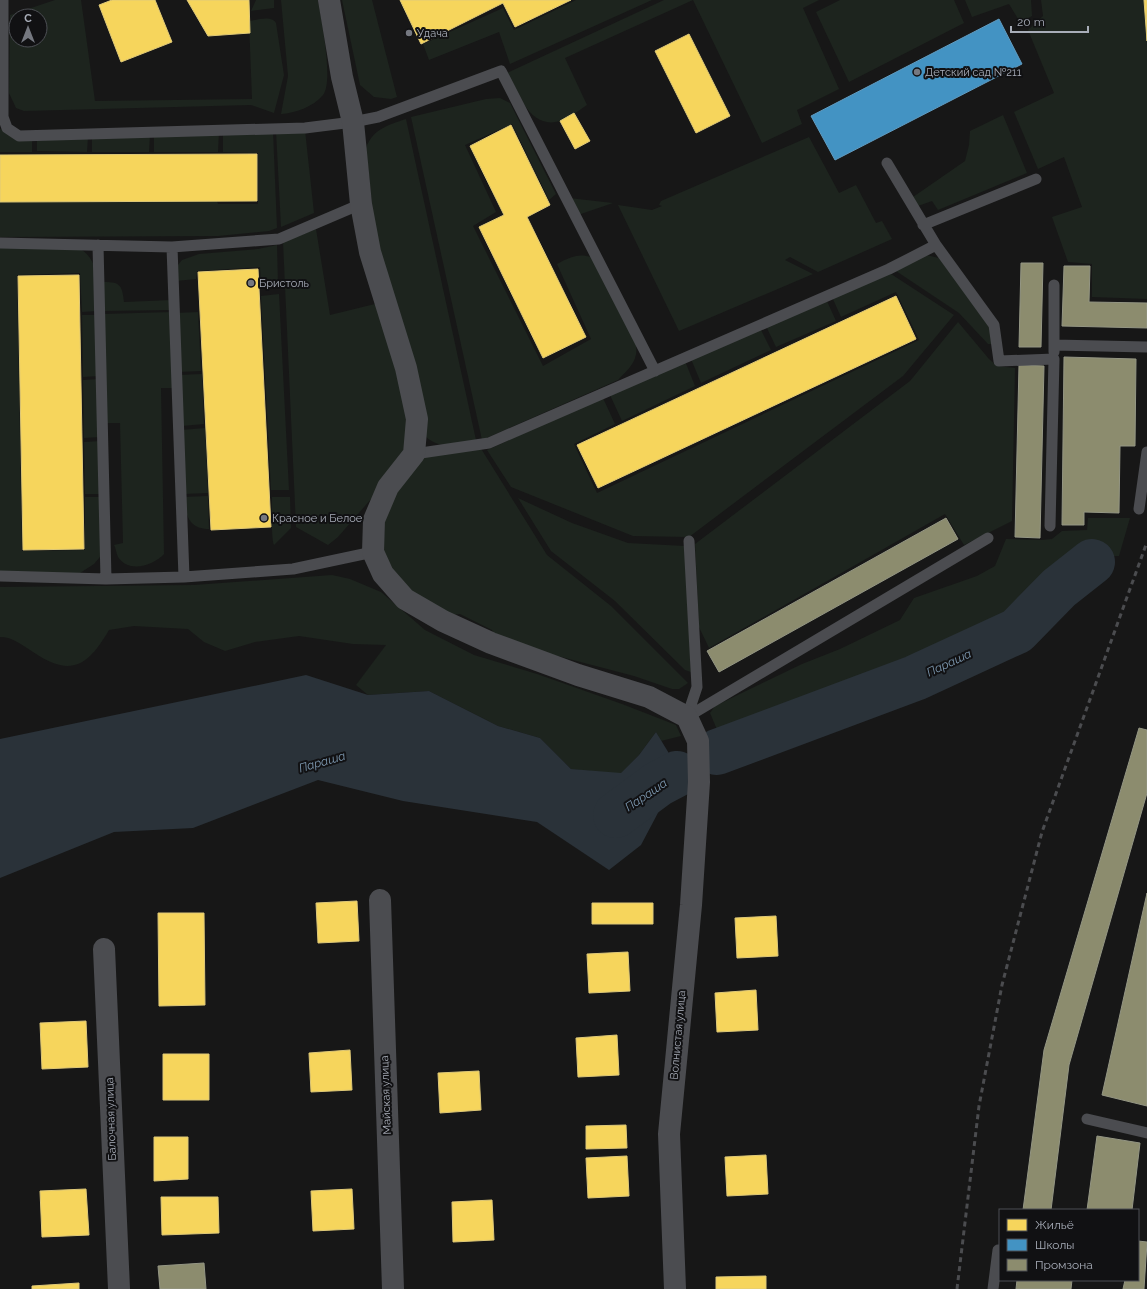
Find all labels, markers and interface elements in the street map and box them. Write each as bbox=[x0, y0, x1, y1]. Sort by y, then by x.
north arrow bbox=[8, 8, 48, 48]
scale bar bbox=[1011, 8, 1088, 34]
text: С bbox=[24, 12, 32, 25]
text: 20 m bbox=[1017, 15, 1045, 29]
place label: Удача bbox=[417, 27, 448, 40]
marker: Удача bbox=[404, 28, 414, 38]
place label: Детский сад №211 bbox=[925, 66, 1022, 79]
marker: Детский сад №211 bbox=[912, 67, 922, 77]
place label: Бристоль bbox=[259, 277, 310, 290]
marker: Бристоль bbox=[246, 278, 256, 288]
place label: Красное и Белое bbox=[272, 512, 363, 525]
marker: Красное и Белое bbox=[259, 513, 269, 523]
water label: Параша bbox=[924, 647, 974, 679]
water label: Параша bbox=[297, 749, 347, 775]
water label: Параша bbox=[622, 776, 670, 814]
street label: Волнистая улица bbox=[668, 990, 688, 1080]
street label: Майская улица bbox=[378, 1055, 394, 1135]
street label: Балочная улица bbox=[103, 1077, 119, 1161]
legend bbox=[999, 1209, 1139, 1281]
text: Жильё bbox=[1035, 1218, 1074, 1232]
text: Школы bbox=[1035, 1238, 1074, 1252]
text: Промзона bbox=[1035, 1258, 1093, 1272]

